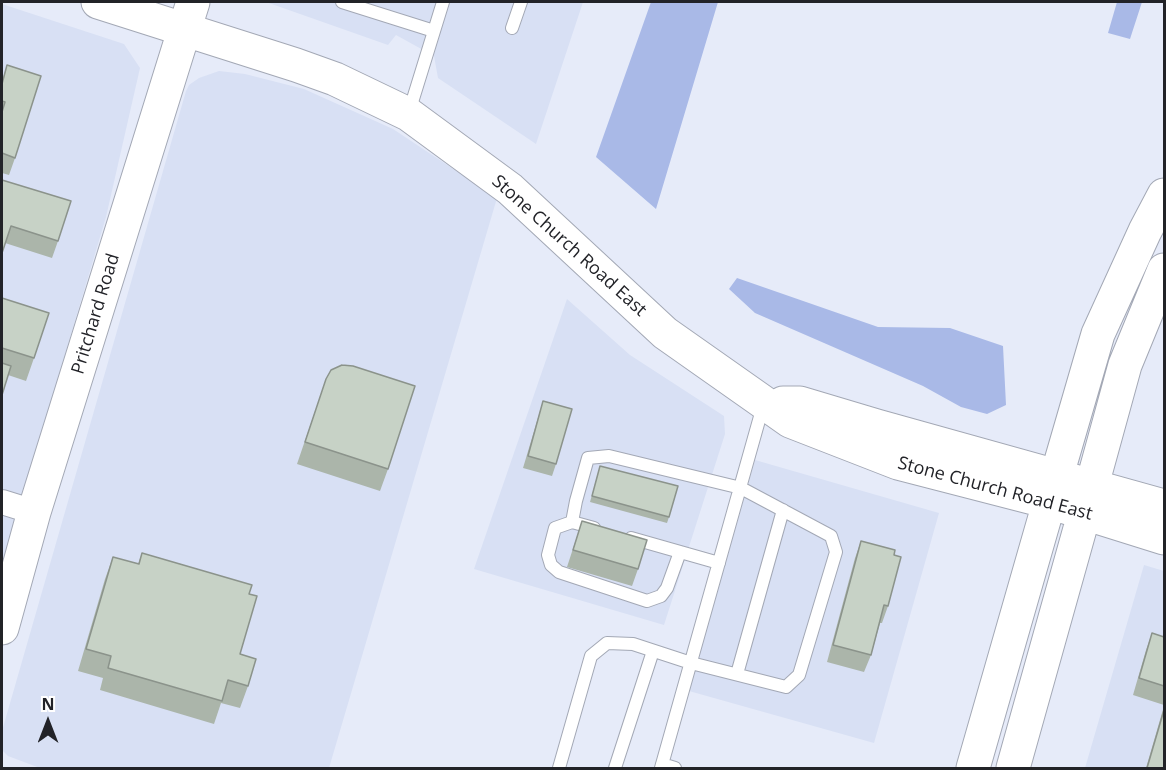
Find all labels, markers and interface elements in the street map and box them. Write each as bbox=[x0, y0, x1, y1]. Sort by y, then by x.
street label: Stone Church Road East bbox=[487, 171, 651, 321]
street label: Pritchard Road bbox=[67, 251, 125, 377]
street label: Stone Church Road East bbox=[895, 453, 1095, 525]
north arrow bbox=[18, 692, 78, 752]
text: N bbox=[41, 693, 55, 715]

